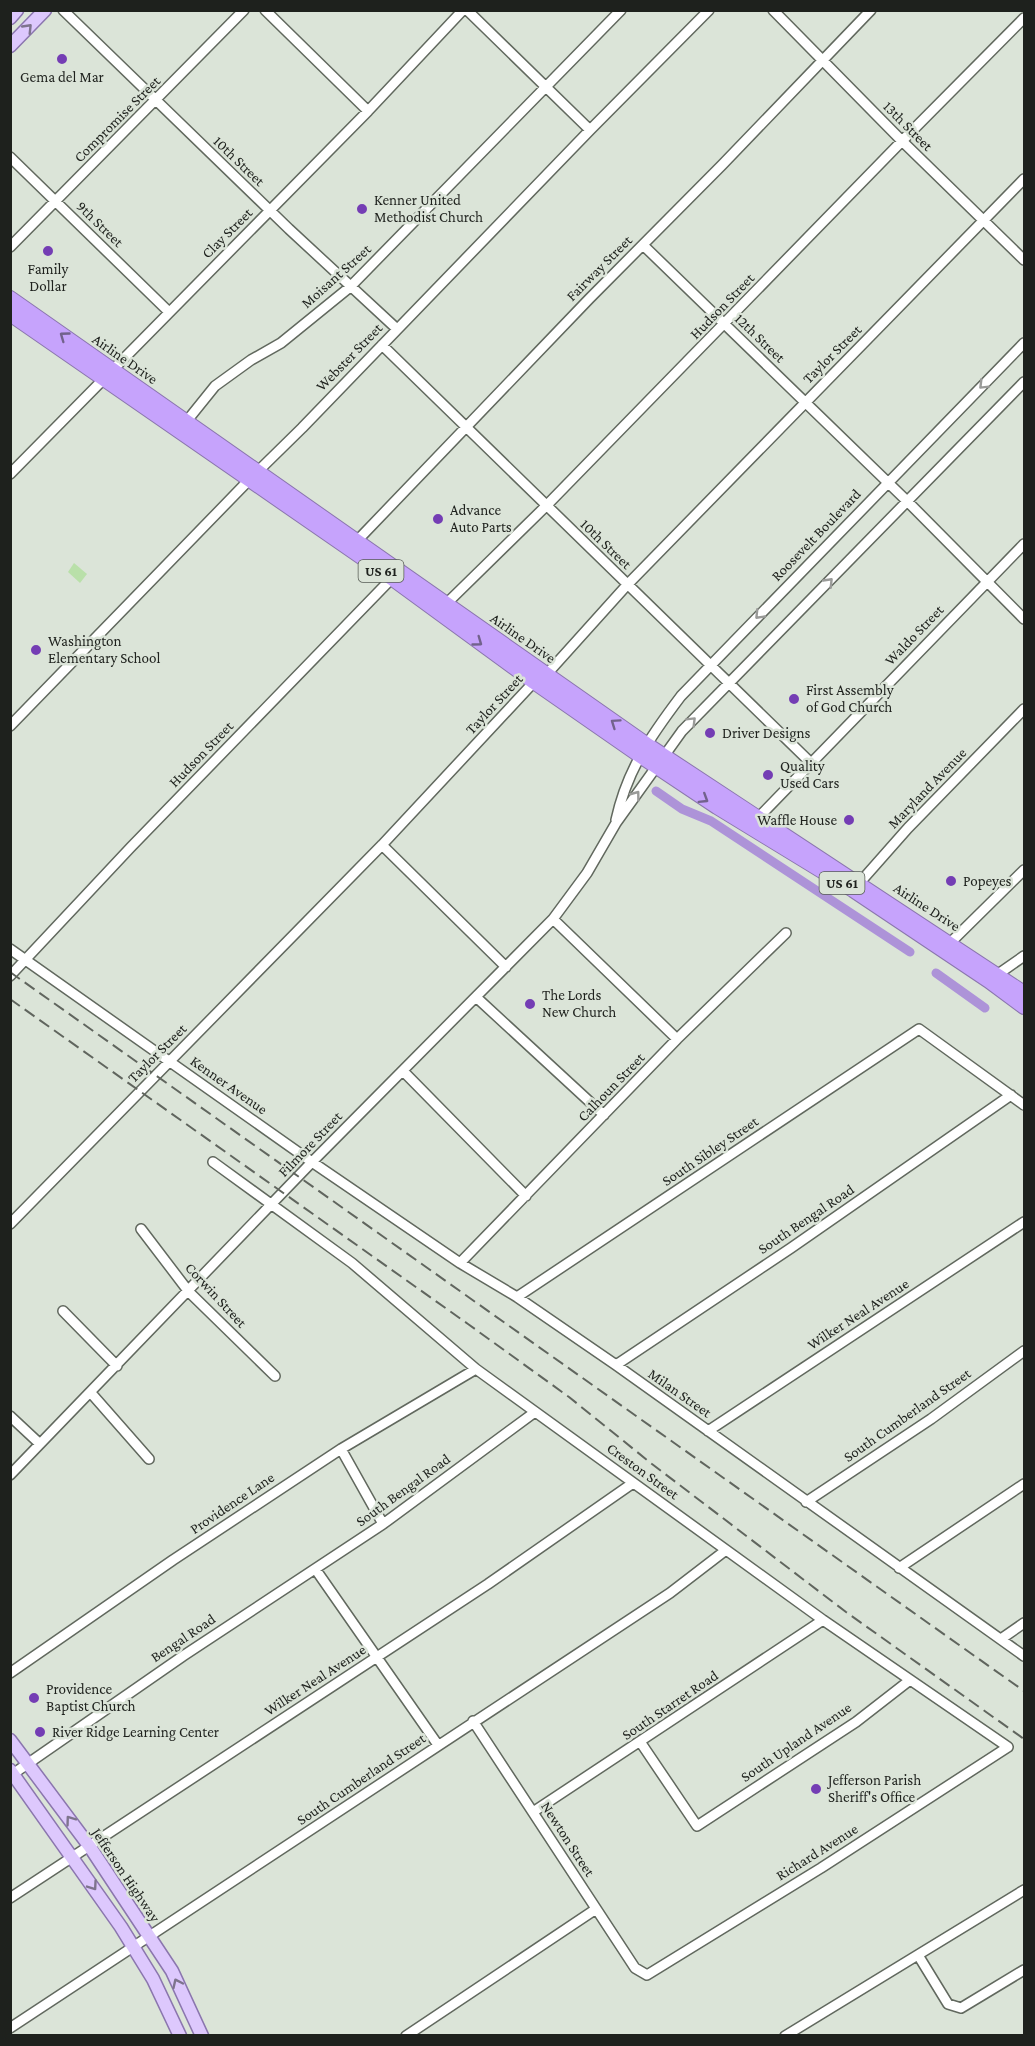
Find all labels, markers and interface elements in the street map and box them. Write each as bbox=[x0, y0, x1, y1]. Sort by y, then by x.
one-way arrow bbox=[20, 25, 31, 36]
marker: Gema del Mar bbox=[55, 52, 69, 66]
place label: Gema del Mar bbox=[20, 69, 105, 85]
street label: Compromise Street bbox=[71, 72, 165, 166]
street label: 13th Street bbox=[880, 98, 937, 155]
street label: 10th Street bbox=[210, 133, 268, 190]
place label: Kenner United Methodist Church bbox=[374, 192, 483, 225]
street label: 9th Street bbox=[73, 198, 127, 251]
marker: Kenner United Methodist Church bbox=[355, 202, 369, 216]
street label: Clay Street bbox=[199, 204, 257, 262]
street label: Fairway Street bbox=[563, 231, 636, 305]
street label: Moisant Street bbox=[298, 240, 375, 311]
marker: Family Dollar bbox=[41, 244, 55, 258]
place label: Family Dollar bbox=[28, 261, 69, 294]
street label: Hudson Street bbox=[687, 269, 758, 342]
street label: 12th Street bbox=[732, 310, 789, 366]
street label: Webster Street bbox=[313, 319, 386, 394]
street label: Taylor Street bbox=[799, 321, 866, 387]
street label: Airline Drive bbox=[89, 331, 161, 387]
one-way arrow bbox=[59, 332, 70, 343]
one-way arrow bbox=[980, 378, 991, 389]
street label: Roosevelt Boulevard bbox=[768, 486, 864, 584]
place label: Advance Auto Parts bbox=[450, 502, 512, 535]
marker: Advance Auto Parts bbox=[431, 512, 445, 526]
street label: 10th Street bbox=[577, 516, 635, 573]
road number: US 61 bbox=[358, 560, 404, 582]
one-way arrow bbox=[822, 579, 833, 589]
street label: Waldo Street bbox=[881, 601, 947, 668]
one-way arrow bbox=[756, 607, 767, 618]
street label: Airline Drive bbox=[487, 610, 559, 666]
place label: Washington Elementary School bbox=[48, 633, 160, 667]
one-way arrow bbox=[472, 635, 483, 646]
marker: Washington Elementary School bbox=[29, 643, 43, 657]
street label: Taylor Street bbox=[462, 670, 527, 738]
place label: First Assembly of God Church bbox=[806, 682, 894, 715]
marker: First Assembly of God Church bbox=[787, 692, 801, 706]
street label: Hudson Street bbox=[166, 717, 237, 790]
one-way arrow bbox=[685, 718, 696, 729]
one-way arrow bbox=[611, 719, 622, 730]
place label: Driver Designs bbox=[722, 725, 810, 742]
marker: Driver Designs bbox=[703, 726, 717, 740]
street label: Maryland Avenue bbox=[885, 744, 970, 832]
place label: Quality Used Cars bbox=[780, 758, 840, 791]
marker: Quality Used Cars bbox=[761, 768, 775, 782]
one-way arrow bbox=[629, 791, 640, 802]
one-way arrow bbox=[698, 791, 709, 802]
place label: Waffle House bbox=[757, 812, 837, 828]
marker: Waffle House bbox=[842, 813, 856, 827]
road number: US 61 bbox=[820, 872, 864, 894]
place label: Popeyes bbox=[963, 873, 1011, 890]
marker: Popeyes bbox=[944, 874, 958, 888]
street label: Airline Drive bbox=[891, 880, 963, 935]
place label: The Lords New Church bbox=[542, 987, 616, 1020]
marker: The Lords New Church bbox=[523, 997, 537, 1011]
street label: Taylor Street bbox=[124, 1020, 191, 1086]
street label: Calhoun Street bbox=[574, 1049, 648, 1125]
street label: Kenner Avenue bbox=[188, 1053, 271, 1118]
street label: Filmore Street bbox=[275, 1107, 346, 1180]
street label: South Sibley Street bbox=[659, 1112, 762, 1190]
street label: South Bengal Road bbox=[755, 1181, 858, 1258]
street label: Corwin Street bbox=[182, 1259, 251, 1331]
street label: Wilker Neal Avenue bbox=[804, 1275, 912, 1353]
street label: South Cumberland Street bbox=[840, 1364, 974, 1465]
street label: Milan Street bbox=[645, 1365, 715, 1421]
street label: Creston Street bbox=[604, 1440, 683, 1503]
street label: South Bengal Road bbox=[353, 1450, 454, 1530]
street label: Providence Lane bbox=[187, 1469, 277, 1537]
street label: Bengal Road bbox=[148, 1611, 219, 1666]
street label: Wilker Neal Avenue bbox=[261, 1641, 369, 1719]
street label: South Starret Road bbox=[619, 1667, 721, 1743]
place label: Providence Baptist Church bbox=[46, 1681, 136, 1715]
marker: Providence Baptist Church bbox=[27, 1691, 41, 1705]
street label: South Upland Avenue bbox=[738, 1699, 855, 1786]
place label: River Ridge Learning Center bbox=[52, 1724, 220, 1741]
marker: River Ridge Learning Center bbox=[33, 1725, 47, 1739]
street label: South Cumberland Street bbox=[294, 1729, 429, 1828]
place label: Jefferson Parish Sheriff's Office bbox=[826, 1772, 921, 1805]
marker: Jefferson Parish Sheriff's Office bbox=[809, 1782, 823, 1796]
street label: Newton Street bbox=[538, 1799, 599, 1880]
one-way arrow bbox=[66, 1815, 77, 1826]
street label: Richard Avenue bbox=[773, 1820, 861, 1884]
street label: Jefferson Highway bbox=[87, 1823, 163, 1926]
one-way arrow bbox=[86, 1879, 97, 1890]
one-way arrow bbox=[173, 1978, 185, 1989]

